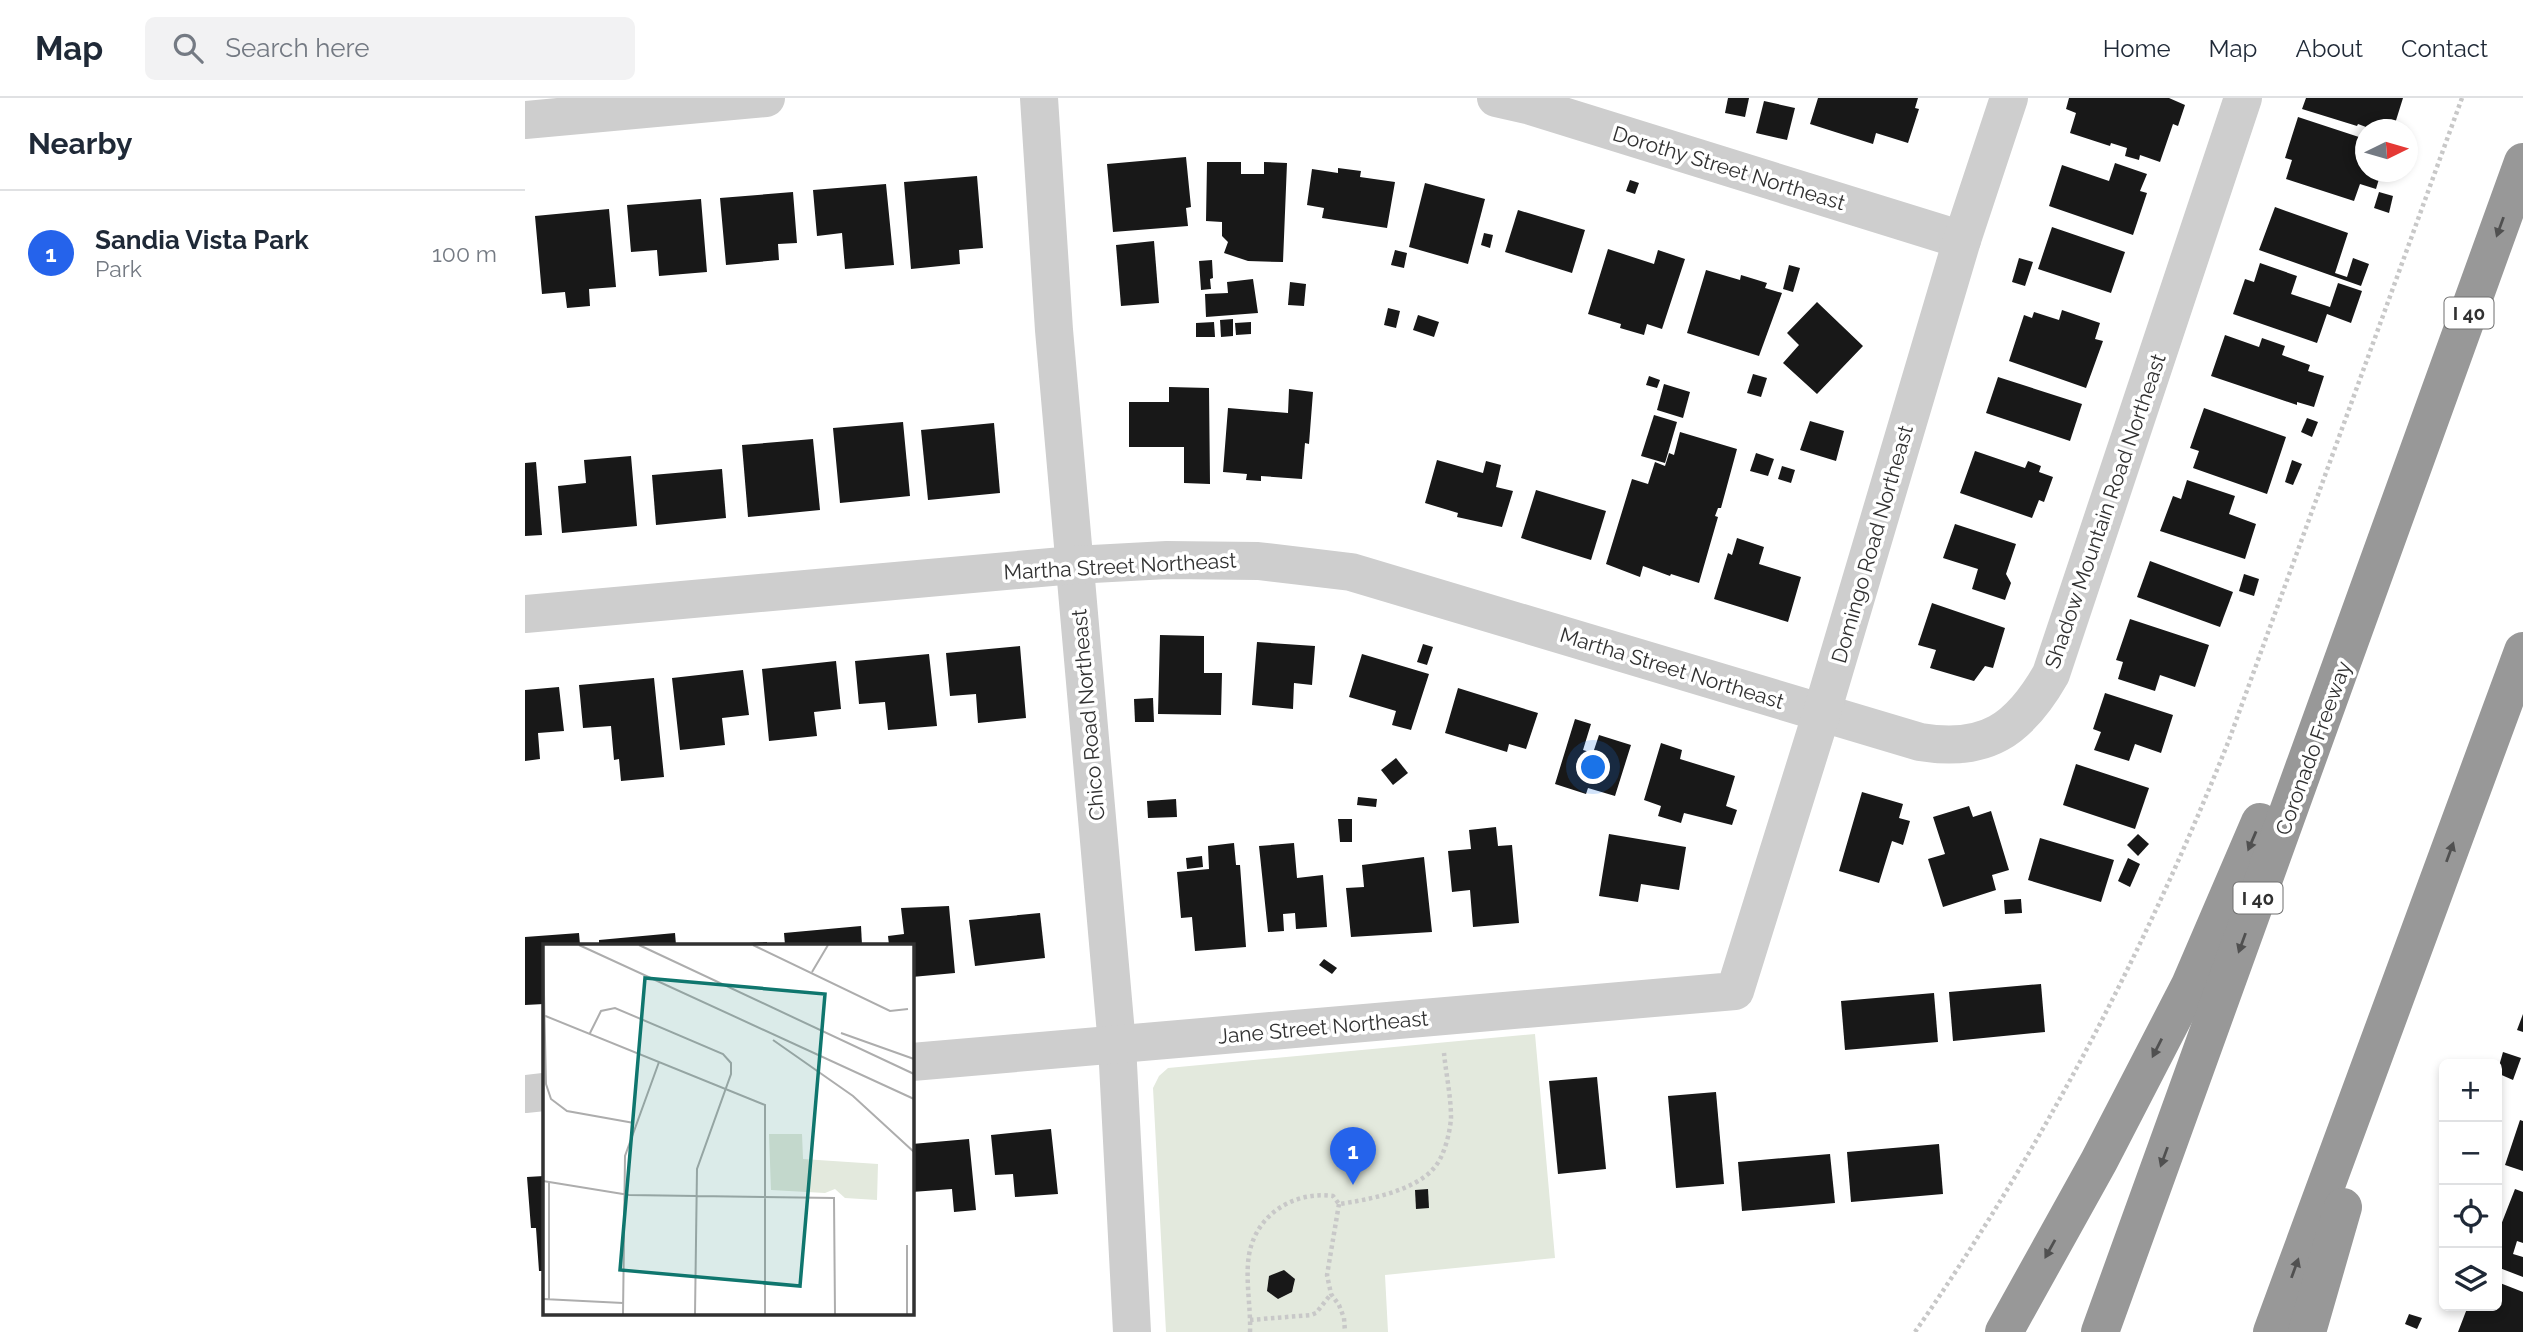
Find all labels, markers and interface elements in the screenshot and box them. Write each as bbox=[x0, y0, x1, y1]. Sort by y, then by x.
search box bbox=[145, 17, 635, 80]
text: Map bbox=[35, 29, 103, 68]
icon: search bbox=[169, 29, 207, 67]
text: Search here bbox=[225, 33, 370, 63]
text: Home bbox=[2103, 34, 2171, 63]
text: Map bbox=[2209, 34, 2257, 63]
text: About bbox=[2295, 34, 2363, 63]
text: Contact bbox=[2401, 34, 2488, 63]
north arrow bbox=[2355, 119, 2418, 182]
street label: Dorothy Street Northeast bbox=[1610, 121, 1848, 215]
text: Nearby bbox=[28, 126, 132, 161]
one-way arrow bbox=[2494, 216, 2505, 237]
text: Sandia Vista Park bbox=[95, 225, 309, 255]
text: 1 bbox=[45, 240, 57, 267]
text: 100 m bbox=[432, 240, 497, 267]
text: Park bbox=[95, 255, 142, 282]
road number: I 40 bbox=[2445, 298, 2493, 328]
street label: Shadow Mountain Road Northeast bbox=[2039, 350, 2171, 672]
street label: Domingo Road Northeast bbox=[1826, 422, 1918, 666]
street label: Martha Street Northeast bbox=[1003, 547, 1237, 585]
street label: Chico Road Northeast bbox=[1066, 608, 1110, 822]
street label: Martha Street Northeast bbox=[1557, 622, 1787, 714]
street label: Coronado Freeway bbox=[2270, 658, 2356, 838]
your location bbox=[1576, 750, 1610, 784]
one-way arrow bbox=[2246, 831, 2257, 852]
one-way arrow bbox=[2445, 842, 2456, 863]
road number: I 40 bbox=[2233, 883, 2283, 914]
one-way arrow bbox=[2236, 932, 2247, 953]
inset map bbox=[543, 944, 913, 1314]
street label: Jane Street Northeast bbox=[1217, 1005, 1429, 1049]
one-way arrow bbox=[2152, 1038, 2163, 1058]
map controls bbox=[2439, 1059, 2502, 1311]
button: + bbox=[2439, 1059, 2502, 1122]
button: − bbox=[2439, 1122, 2502, 1185]
pin: 1 bbox=[1330, 1127, 1376, 1185]
one-way arrow bbox=[2158, 1146, 2169, 1167]
button: locate bbox=[2439, 1185, 2502, 1248]
one-way arrow bbox=[2044, 1239, 2056, 1259]
button: layers bbox=[2439, 1248, 2502, 1311]
one-way arrow bbox=[2290, 1258, 2301, 1279]

